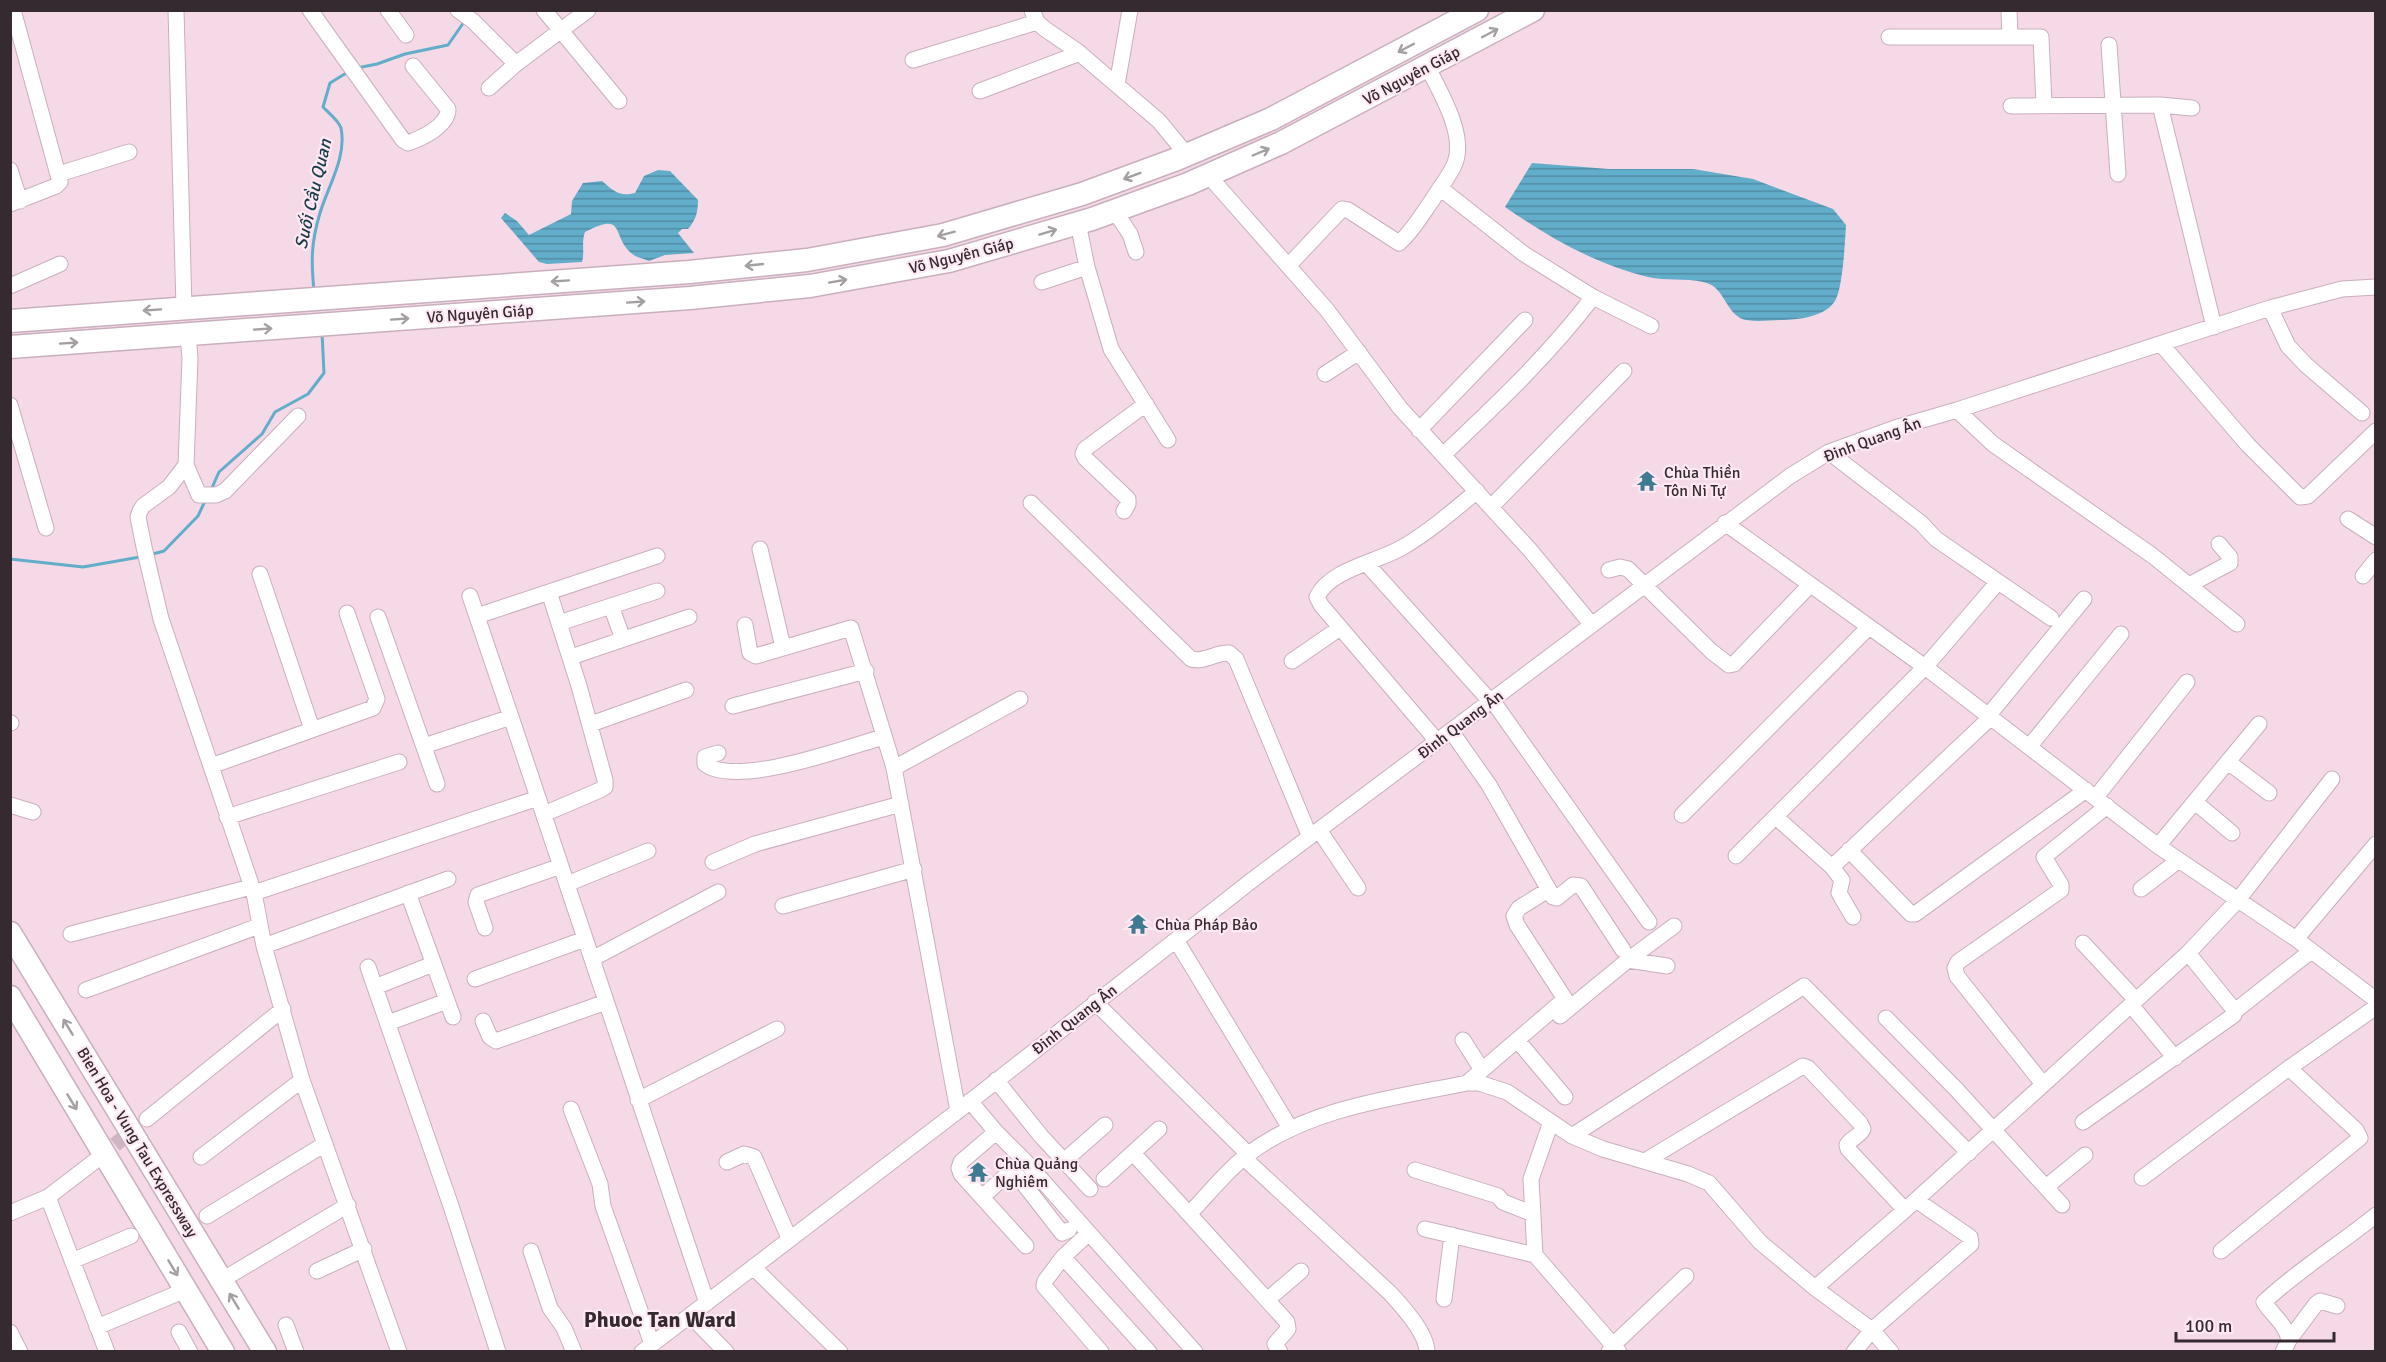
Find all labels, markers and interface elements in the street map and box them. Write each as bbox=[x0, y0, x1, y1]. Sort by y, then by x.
one-way arrow bbox=[1481, 27, 1499, 38]
street label: Võ Nguyên Giáp bbox=[1359, 42, 1463, 110]
one-way arrow bbox=[1398, 42, 1416, 54]
water label: Suối Cầu Quan bbox=[290, 136, 337, 251]
one-way arrow bbox=[1252, 146, 1270, 157]
one-way arrow bbox=[1123, 171, 1142, 182]
one-way arrow bbox=[1038, 226, 1057, 237]
one-way arrow bbox=[937, 229, 956, 240]
street label: Võ Nguyên Giáp bbox=[907, 233, 1016, 279]
one-way arrow bbox=[745, 260, 764, 271]
one-way arrow bbox=[828, 275, 848, 286]
one-way arrow bbox=[550, 276, 570, 287]
one-way arrow bbox=[626, 296, 646, 307]
street label: Võ Nguyên Giáp bbox=[426, 300, 534, 328]
one-way arrow bbox=[143, 305, 163, 316]
one-way arrow bbox=[389, 313, 409, 324]
one-way arrow bbox=[253, 323, 273, 334]
one-way arrow bbox=[58, 337, 78, 348]
street label: Đinh Quang Ân bbox=[1821, 413, 1924, 467]
place label: Chùa Thiền Tôn Ni Tự bbox=[1664, 463, 1740, 501]
temple icon: Chùa Thiền Tôn Ni Tự bbox=[1635, 469, 1659, 493]
street label: Đinh Quang Ân bbox=[1414, 686, 1508, 764]
temple icon: Chùa Pháp Bảo bbox=[1126, 912, 1150, 936]
place label: Chùa Pháp Bảo bbox=[1155, 915, 1258, 935]
street label: Đinh Quang Ân bbox=[1028, 980, 1121, 1059]
one-way arrow bbox=[61, 1019, 73, 1036]
street label: Bien Hoa - Vung Tau Expressway bbox=[72, 1044, 202, 1242]
one-way arrow bbox=[66, 1093, 78, 1110]
place label: Chùa Quảng Nghiêm bbox=[995, 1154, 1078, 1192]
temple icon: Chùa Quảng Nghiêm bbox=[966, 1160, 990, 1184]
one-way arrow bbox=[167, 1259, 179, 1276]
one-way arrow bbox=[228, 1293, 240, 1310]
scale bar bbox=[2176, 1305, 2334, 1343]
district label: Phuoc Tan Ward bbox=[584, 1306, 736, 1333]
text: 100 m bbox=[2185, 1315, 2232, 1337]

